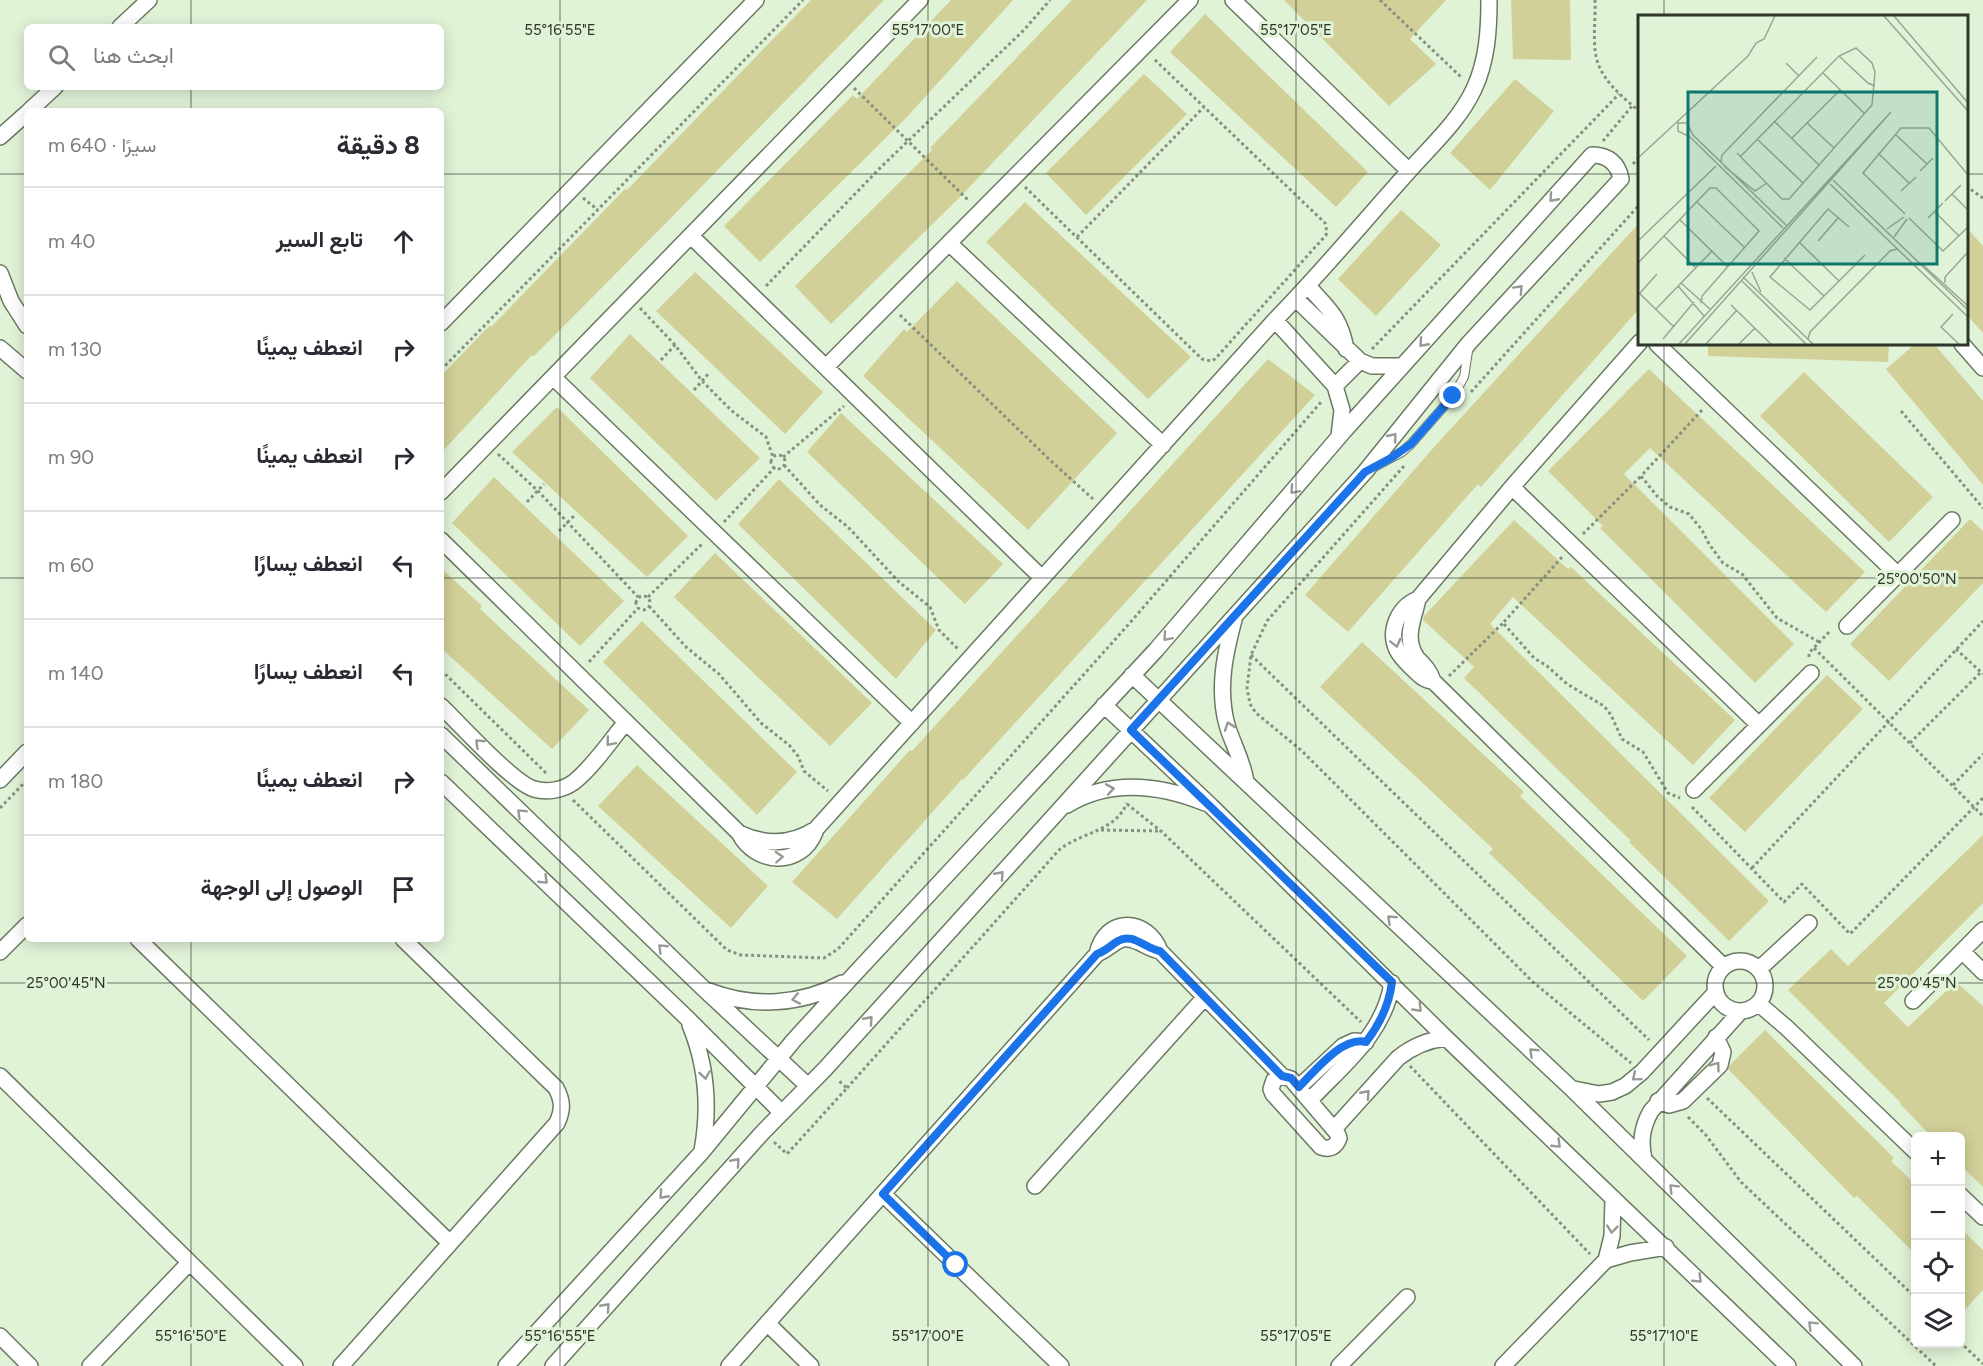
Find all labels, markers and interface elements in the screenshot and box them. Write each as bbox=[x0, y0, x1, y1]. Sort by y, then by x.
inset map bbox=[1638, 15, 1968, 345]
text: 55°16'55"E bbox=[524, 21, 596, 39]
text: 55°17'00"E bbox=[892, 21, 964, 39]
text: 55°17'05"E bbox=[1260, 21, 1332, 39]
search box bbox=[24, 24, 444, 90]
icon: search bbox=[45, 41, 78, 74]
text: ابحث هنا bbox=[93, 42, 174, 69]
text: 8 دقيقة bbox=[337, 129, 420, 161]
text: سيرًا · 640 m bbox=[48, 133, 156, 157]
one-way arrow bbox=[1549, 191, 1560, 202]
icon: ahead bbox=[387, 225, 420, 258]
text: تابع السير bbox=[276, 226, 363, 253]
text: 40 m bbox=[48, 229, 95, 253]
one-way arrow bbox=[1512, 285, 1523, 295]
icon: right bbox=[387, 333, 420, 366]
text: انعطف يمينًا bbox=[256, 334, 363, 361]
one-way arrow bbox=[1419, 336, 1430, 347]
text: 130 m bbox=[48, 337, 102, 361]
route end bbox=[1439, 382, 1465, 408]
one-way arrow bbox=[1386, 433, 1397, 444]
icon: right bbox=[387, 441, 420, 474]
text: انعطف يمينًا bbox=[256, 442, 363, 469]
text: 90 m bbox=[48, 445, 94, 469]
one-way arrow bbox=[1291, 483, 1302, 494]
icon: left bbox=[387, 549, 420, 582]
text: انعطف يسارًا bbox=[254, 550, 363, 577]
text: 60 m bbox=[48, 553, 94, 577]
text: 25°00'50"N bbox=[1877, 570, 1957, 588]
one-way arrow bbox=[1163, 630, 1174, 641]
one-way arrow bbox=[1389, 638, 1402, 648]
icon: left bbox=[387, 657, 420, 690]
text: انعطف يسارًا bbox=[254, 658, 363, 685]
text: 140 m bbox=[48, 661, 103, 685]
one-way arrow bbox=[1223, 721, 1236, 732]
one-way arrow bbox=[606, 735, 617, 746]
one-way arrow bbox=[476, 739, 487, 750]
icon: right bbox=[387, 765, 420, 798]
text: انعطف يمينًا bbox=[256, 766, 363, 793]
text: 180 m bbox=[48, 769, 103, 793]
one-way arrow bbox=[1105, 784, 1115, 796]
one-way arrow bbox=[518, 809, 529, 820]
one-way arrow bbox=[775, 851, 784, 864]
one-way arrow bbox=[993, 871, 1004, 881]
icon: arrive bbox=[387, 873, 420, 906]
one-way arrow bbox=[536, 873, 547, 884]
text: الوصول إلى الوجهة bbox=[200, 874, 363, 901]
one-way arrow bbox=[1387, 915, 1398, 926]
one-way arrow bbox=[658, 944, 668, 955]
text: 25°00'45"N bbox=[26, 974, 106, 992]
text: 25°00'45"N bbox=[1877, 974, 1957, 992]
one-way arrow bbox=[791, 992, 801, 1005]
one-way arrow bbox=[1410, 1001, 1421, 1012]
one-way arrow bbox=[862, 1016, 873, 1026]
one-way arrow bbox=[1529, 1048, 1540, 1059]
one-way arrow bbox=[1709, 1062, 1720, 1073]
one-way arrow bbox=[698, 1070, 710, 1080]
one-way arrow bbox=[1632, 1070, 1643, 1081]
one-way arrow bbox=[1359, 1090, 1370, 1101]
map controls bbox=[1911, 1132, 1965, 1348]
button: + bbox=[1911, 1132, 1965, 1186]
one-way arrow bbox=[1550, 1137, 1561, 1148]
one-way arrow bbox=[729, 1158, 740, 1169]
one-way arrow bbox=[1670, 1184, 1681, 1195]
button: − bbox=[1911, 1186, 1965, 1240]
one-way arrow bbox=[659, 1188, 670, 1199]
one-way arrow bbox=[1606, 1225, 1619, 1234]
button: locate bbox=[1911, 1240, 1965, 1294]
route start bbox=[942, 1251, 968, 1277]
one-way arrow bbox=[1692, 1272, 1702, 1283]
button: layers bbox=[1911, 1294, 1965, 1348]
one-way arrow bbox=[599, 1303, 610, 1314]
one-way arrow bbox=[1808, 1321, 1819, 1331]
text: 55°16'50"E bbox=[155, 1327, 227, 1345]
text: 55°16'55"E bbox=[524, 1327, 596, 1345]
text: 55°17'00"E bbox=[892, 1327, 964, 1345]
text: 55°17'05"E bbox=[1260, 1327, 1332, 1345]
text: 55°17'10"E bbox=[1629, 1327, 1699, 1345]

